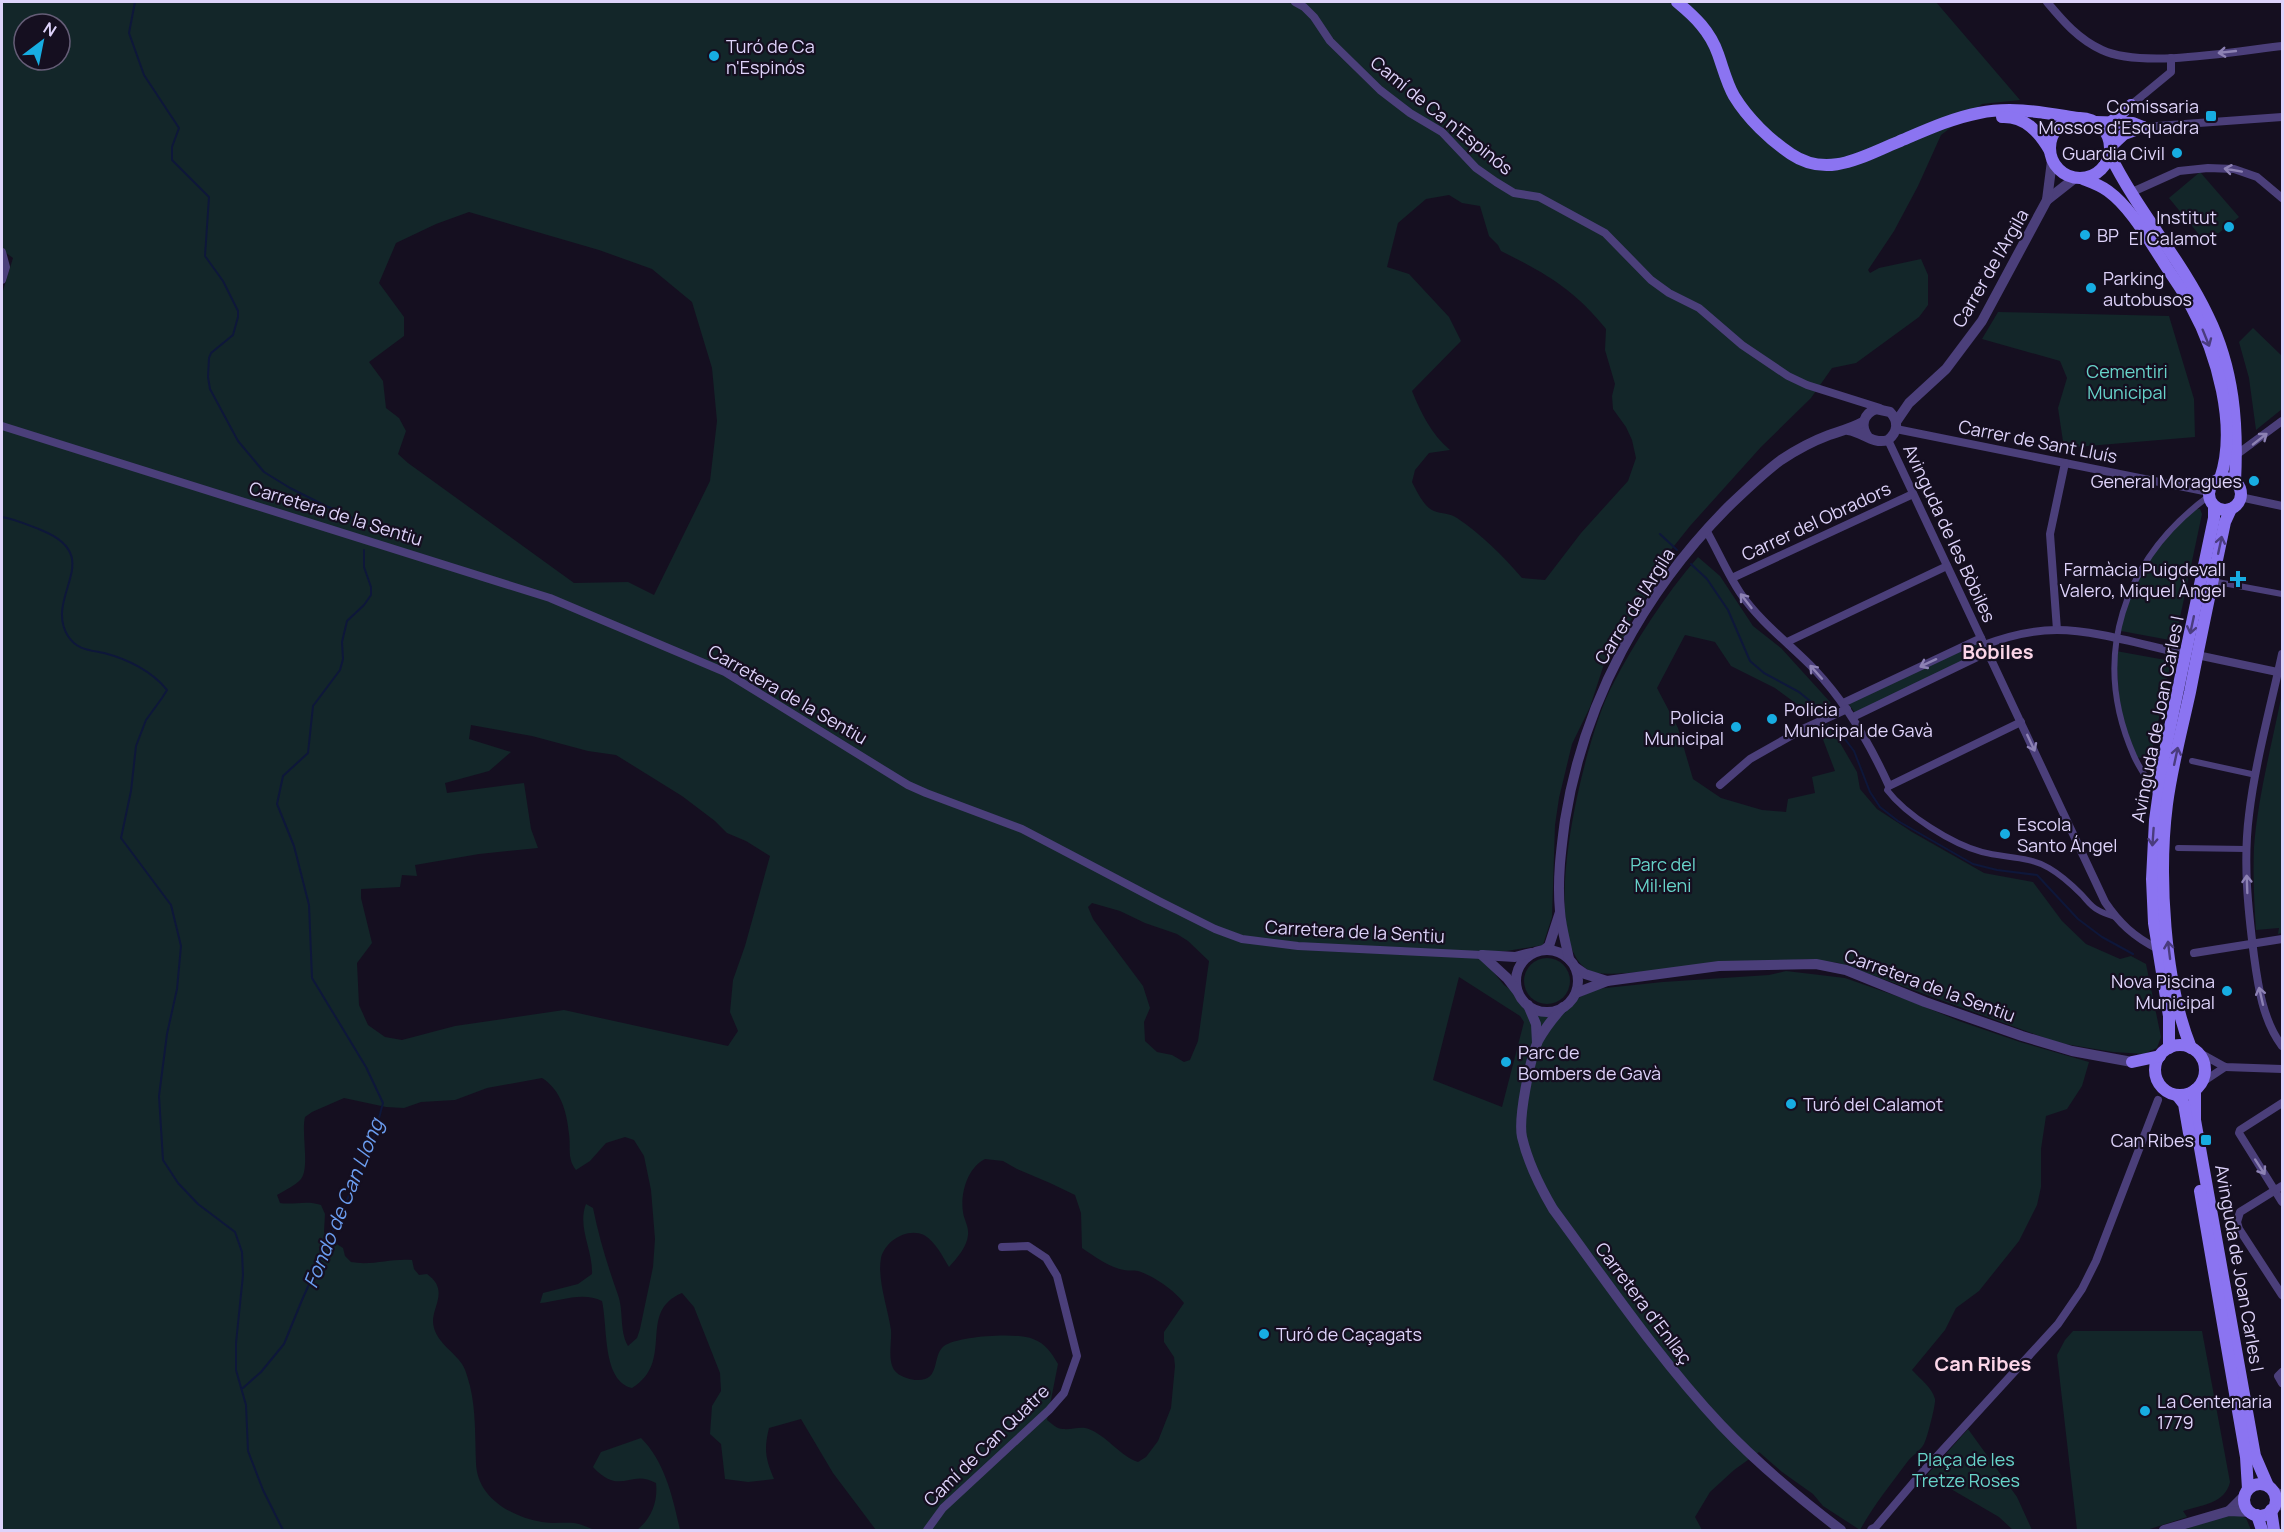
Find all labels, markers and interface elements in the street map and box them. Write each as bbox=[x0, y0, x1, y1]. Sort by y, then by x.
north arrow bbox=[12, 12, 72, 72]
text: N bbox=[39, 17, 61, 42]
place label: Turó de Ca n'Espinós bbox=[726, 34, 815, 79]
one-way arrow bbox=[2217, 47, 2237, 58]
marker: Turó de Ca n'Espinós bbox=[707, 49, 721, 63]
street label: Camí de Ca n'Espinós bbox=[1366, 50, 1518, 180]
place label: Comissaria Mossos d'Esquadra bbox=[2038, 94, 2199, 139]
marker: Comissaria Mossos d'Esquadra bbox=[2204, 109, 2218, 123]
place label: Guardia Civil bbox=[2062, 141, 2165, 165]
marker: Guardia Civil bbox=[2170, 146, 2184, 160]
one-way arrow bbox=[2224, 164, 2243, 175]
street label: Carrer de l'Argila bbox=[1946, 204, 2034, 332]
place label: Institut El Calamot bbox=[2129, 205, 2217, 250]
marker: Institut El Calamot bbox=[2222, 220, 2236, 234]
place label: BP bbox=[2097, 223, 2119, 247]
marker: BP bbox=[2078, 228, 2092, 242]
place label: Parking autobusos bbox=[2103, 266, 2192, 311]
marker: Parking autobusos bbox=[2084, 281, 2098, 295]
one-way arrow bbox=[2201, 328, 2212, 347]
park label: Cementiri Municipal bbox=[2086, 359, 2168, 404]
street label: Carrer de Sant Lluís bbox=[1956, 414, 2120, 468]
one-way arrow bbox=[2252, 432, 2268, 445]
street label: Avinguda de les Bòbiles bbox=[1898, 440, 2002, 626]
place label: General Moragues bbox=[2091, 469, 2242, 493]
marker: General Moragues bbox=[2247, 474, 2261, 488]
street label: Carretera de la Sentiu bbox=[246, 475, 426, 551]
street label: Carrer del Obradors bbox=[1738, 476, 1894, 566]
one-way arrow bbox=[2215, 536, 2227, 555]
street label: Carrer de l'Argila bbox=[1589, 543, 1679, 669]
place label: Farmàcia Puigdevall Valero, Miquel Àngel bbox=[2060, 557, 2226, 602]
marker: Farmàcia Puigdevall Valero, Miquel Àngel bbox=[2231, 572, 2245, 586]
one-way arrow bbox=[1740, 593, 1753, 609]
street label: Avinguda de Joan Carles I bbox=[2125, 614, 2189, 824]
one-way arrow bbox=[2186, 615, 2197, 634]
district label: Bòbiles bbox=[1962, 638, 2034, 665]
street label: Carretera de la Sentiu bbox=[704, 639, 872, 749]
one-way arrow bbox=[1920, 657, 1938, 669]
one-way arrow bbox=[1809, 665, 1823, 680]
place label: Policia Municipal de Gavà bbox=[1784, 697, 1933, 742]
place label: Policia Municipal bbox=[1645, 705, 1724, 750]
marker: Policia Municipal de Gavà bbox=[1765, 712, 1779, 726]
marker: Policia Municipal bbox=[1729, 720, 1743, 734]
one-way arrow bbox=[2025, 734, 2037, 752]
one-way arrow bbox=[2171, 747, 2182, 766]
place label: Escola Santo Ángel bbox=[2017, 812, 2117, 857]
marker: Escola Santo Ángel bbox=[1998, 827, 2012, 841]
one-way arrow bbox=[2148, 827, 2159, 847]
park label: Parc del Mil·leni bbox=[1630, 852, 1696, 897]
one-way arrow bbox=[2241, 875, 2252, 895]
street label: Carretera de la Sentiu bbox=[1264, 914, 1446, 948]
one-way arrow bbox=[2163, 941, 2174, 960]
street label: Carretera de la Sentiu bbox=[1841, 943, 2019, 1027]
place label: Nova Piscina Municipal bbox=[2111, 969, 2215, 1014]
marker: Nova Piscina Municipal bbox=[2220, 984, 2234, 998]
one-way arrow bbox=[2255, 987, 2267, 1006]
place label: Parc de Bombers de Gavà bbox=[1518, 1040, 1661, 1085]
marker: Parc de Bombers de Gavà bbox=[1499, 1055, 1513, 1069]
place label: Turó del Calamot bbox=[1803, 1092, 1943, 1116]
marker: Turó del Calamot bbox=[1784, 1097, 1798, 1111]
water label: Fondo de Can Llong bbox=[297, 1112, 390, 1292]
place label: Can Ribes bbox=[2111, 1128, 2194, 1152]
marker: Can Ribes bbox=[2199, 1133, 2213, 1147]
one-way arrow bbox=[2255, 1158, 2267, 1175]
street label: Avinguda de Joan Carles I bbox=[2210, 1163, 2270, 1373]
street label: Carretera d'Enllaç bbox=[1590, 1237, 1698, 1369]
place label: Turó de Caçagats bbox=[1276, 1322, 1422, 1346]
marker: Turó de Caçagats bbox=[1257, 1327, 1271, 1341]
district label: Can Ribes bbox=[1935, 1350, 2032, 1377]
street label: Camí de Can Quatre bbox=[918, 1379, 1054, 1511]
place label: La Centenaria 1779 bbox=[2157, 1389, 2272, 1434]
marker: La Centenaria 1779 bbox=[2138, 1404, 2152, 1418]
park label: Plaça de les Tretze Roses bbox=[1912, 1447, 2020, 1492]

